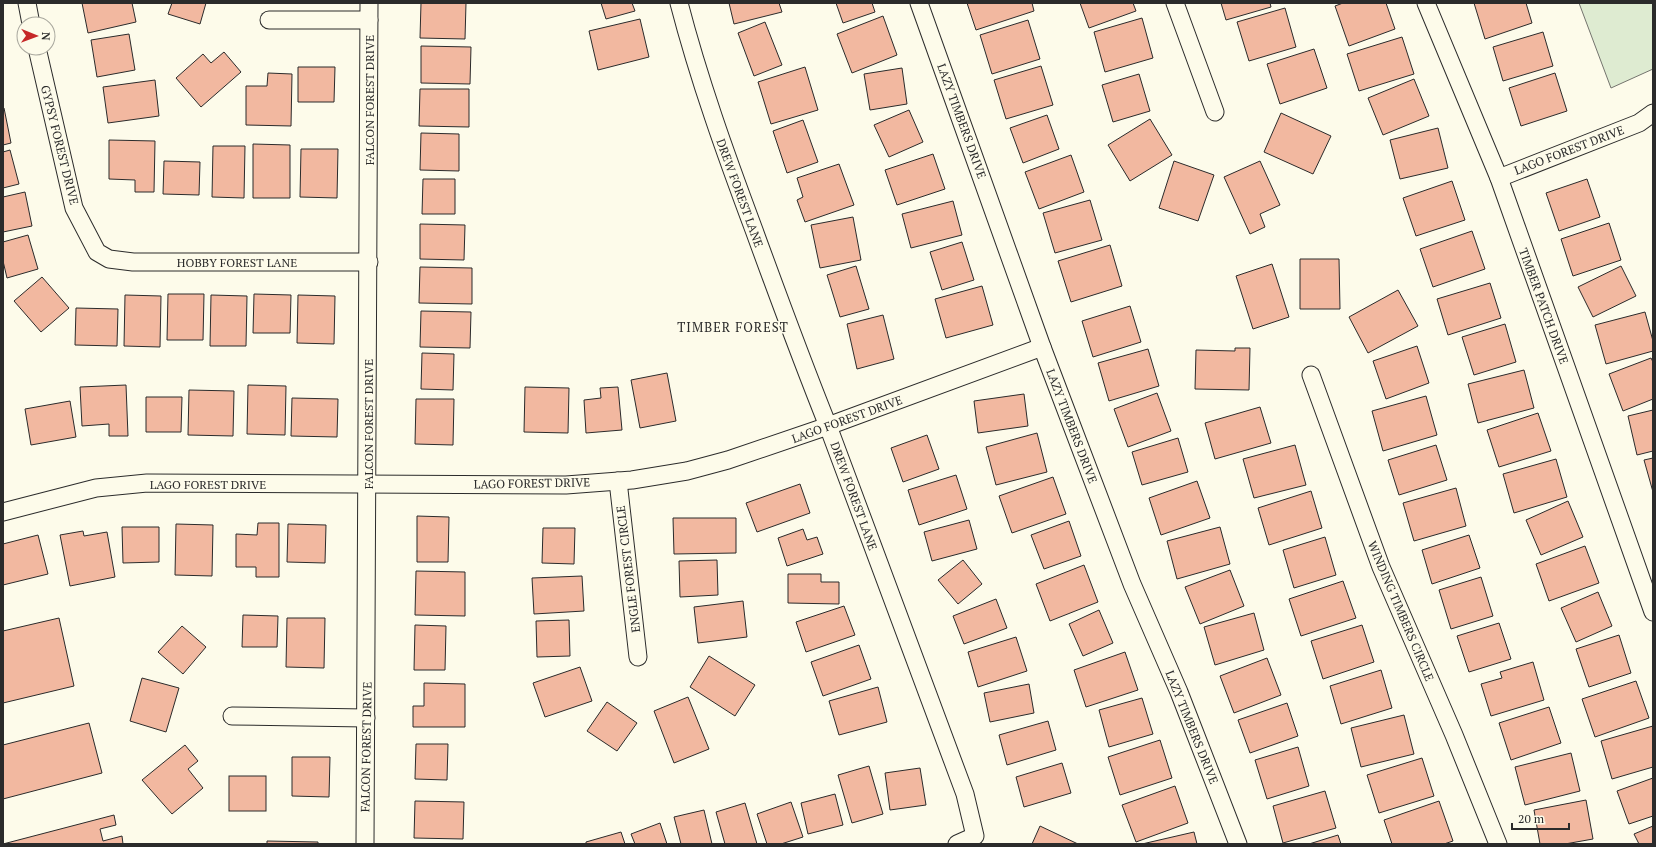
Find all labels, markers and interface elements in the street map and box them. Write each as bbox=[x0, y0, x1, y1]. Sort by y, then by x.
north arrow bbox=[16, 16, 56, 56]
text: N bbox=[39, 32, 53, 41]
street label: FALCON FOREST DRIVE bbox=[362, 35, 377, 165]
street label: LAZY TIMBERS DRIVE bbox=[934, 61, 990, 181]
street label: GYPSY FOREST DRIVE bbox=[38, 84, 82, 206]
street label: LAGO FOREST DRIVE bbox=[1512, 122, 1626, 178]
street label: DREW FOREST LANE bbox=[713, 137, 767, 249]
street label: TIMBER PATCH DRIVE bbox=[1516, 246, 1572, 366]
street label: HOBBY FOREST LANE bbox=[177, 255, 297, 270]
district label: TIMBER FOREST bbox=[677, 318, 789, 336]
street label: FALCON FOREST DRIVE bbox=[361, 359, 376, 489]
street label: LAZY TIMBERS DRIVE bbox=[1043, 367, 1101, 485]
street label: LAGO FOREST DRIVE bbox=[790, 392, 904, 446]
street label: DREW FOREST LANE bbox=[827, 440, 881, 552]
street label: LAGO FOREST DRIVE bbox=[474, 474, 590, 492]
street label: LAGO FOREST DRIVE bbox=[150, 477, 266, 492]
street label: ENGLE FOREST CIRCLE bbox=[613, 505, 643, 633]
street label: WINDING TIMBERS CIRCLE bbox=[1365, 539, 1437, 683]
street label: LAZY TIMBERS DRIVE bbox=[1162, 668, 1222, 786]
street label: FALCON FOREST DRIVE bbox=[357, 682, 375, 812]
scale bar bbox=[1512, 805, 1569, 831]
text: 20 m bbox=[1518, 811, 1545, 826]

